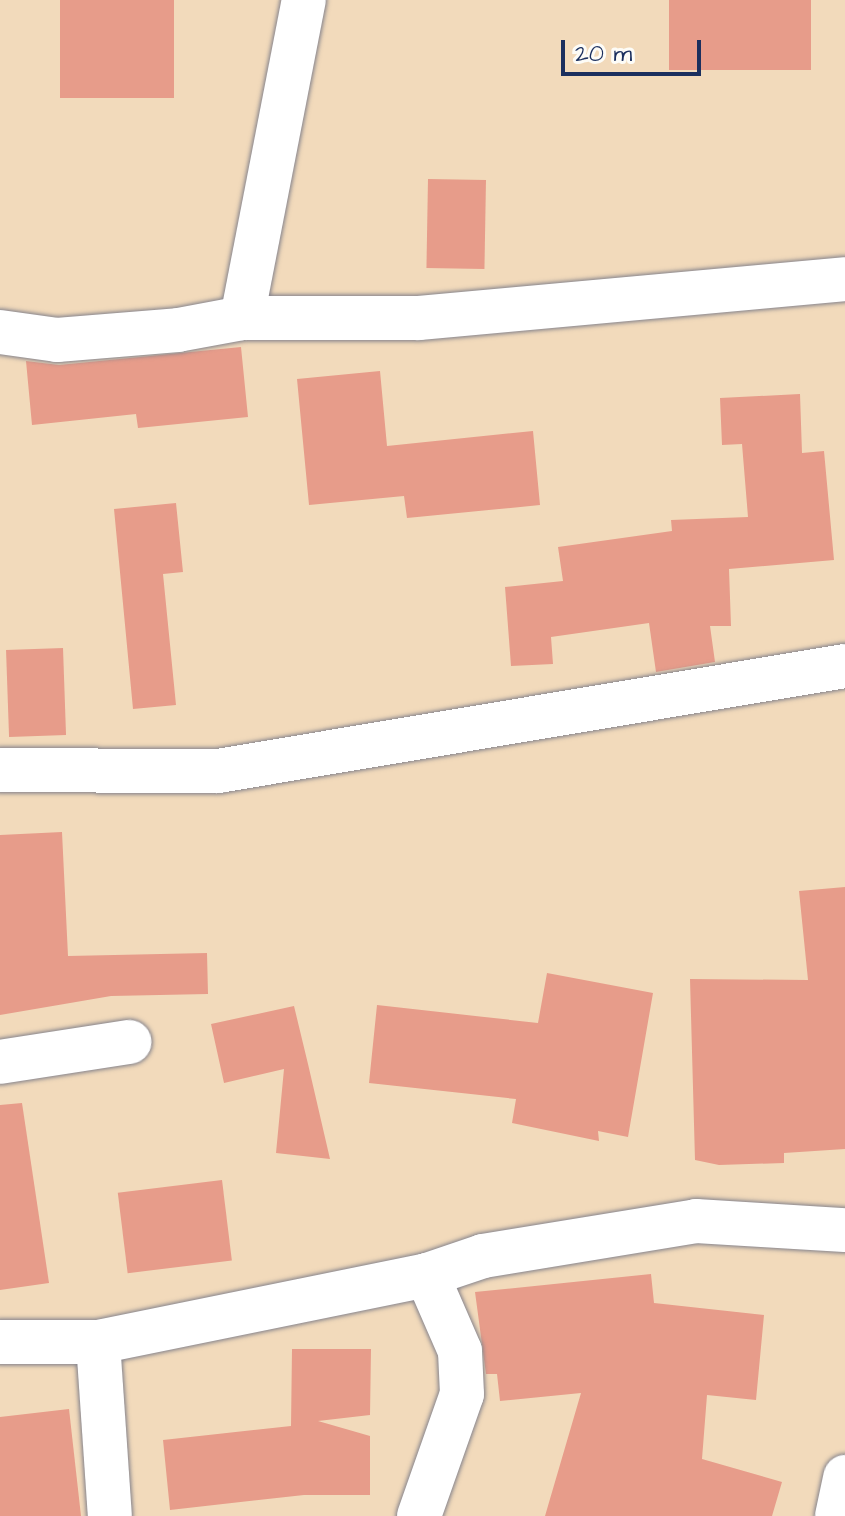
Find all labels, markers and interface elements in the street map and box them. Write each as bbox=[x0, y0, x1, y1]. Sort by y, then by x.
scale bar bbox=[565, 24, 705, 74]
text: 20 m bbox=[575, 37, 632, 71]

